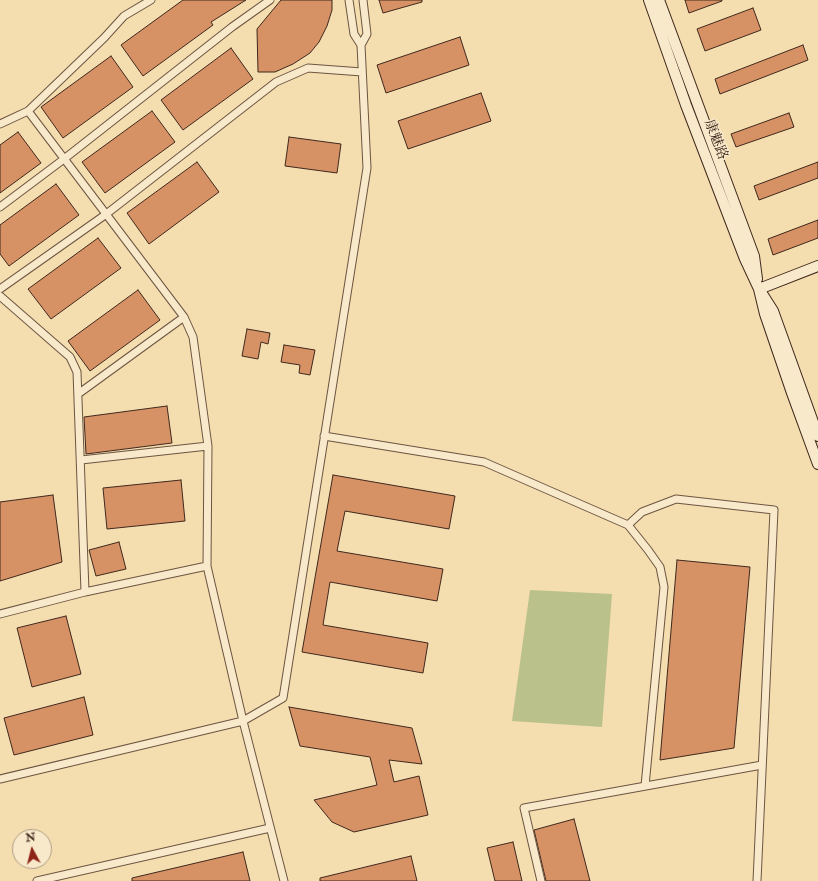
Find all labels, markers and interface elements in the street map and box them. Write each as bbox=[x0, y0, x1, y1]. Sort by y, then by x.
street label: 康魅路 bbox=[700, 117, 730, 163]
north arrow bbox=[12, 829, 52, 869]
text: N bbox=[25, 831, 36, 845]

